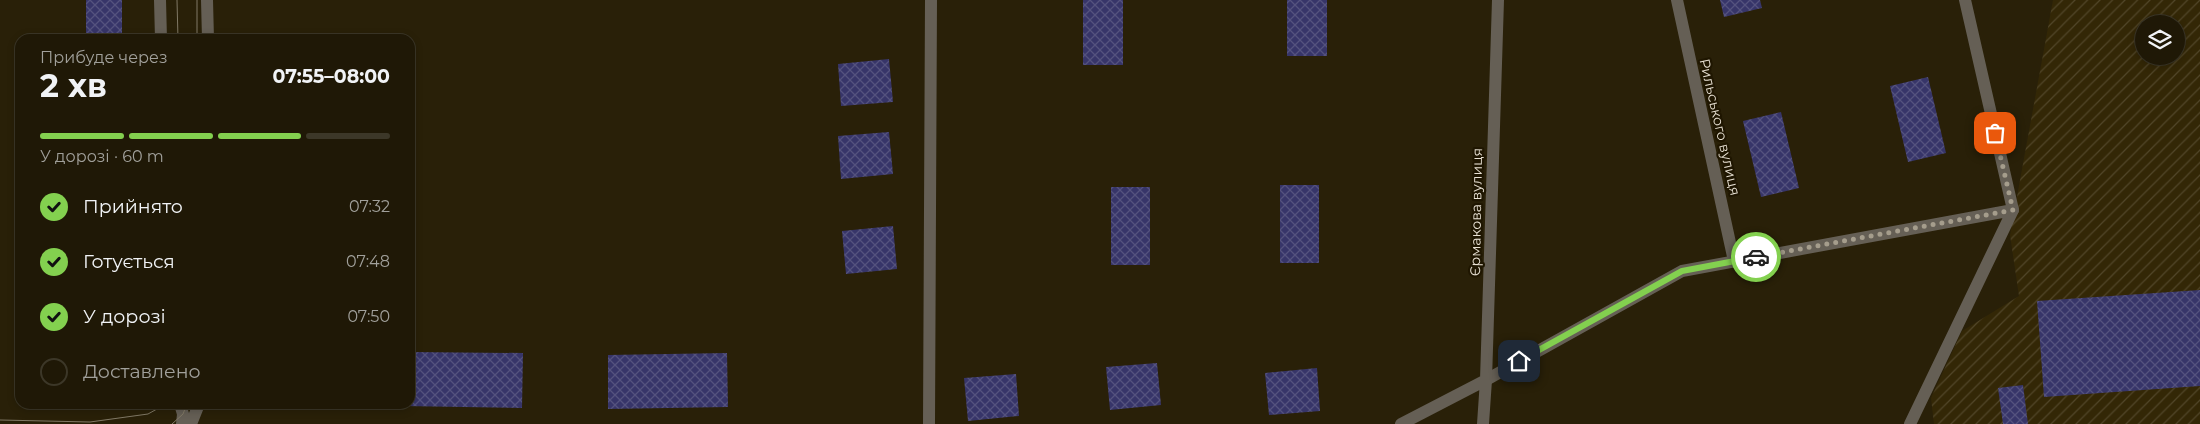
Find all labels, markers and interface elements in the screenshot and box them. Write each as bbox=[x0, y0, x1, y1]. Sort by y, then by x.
map controls bbox=[2135, 15, 2185, 65]
button: layers bbox=[2135, 15, 2185, 65]
text: Прибуде через bbox=[40, 48, 167, 67]
street label: Рильського вулиця bbox=[1695, 57, 1745, 197]
text: 07:55–08:00 bbox=[272, 65, 390, 88]
text: 2 хв bbox=[40, 66, 107, 105]
pin bbox=[1974, 112, 2016, 154]
icon: bag bbox=[1981, 119, 2009, 147]
text: У дорозі · 60 m bbox=[40, 147, 164, 166]
street label: Єрмакова вулиця bbox=[1466, 148, 1486, 276]
icon: check bbox=[40, 193, 68, 221]
text: Прийнято bbox=[83, 195, 183, 218]
text: 07:32 bbox=[349, 197, 390, 216]
courier bbox=[1731, 232, 1781, 282]
icon: car bbox=[1742, 243, 1770, 271]
icon: check bbox=[40, 248, 68, 276]
text: Готується bbox=[83, 250, 175, 273]
text: 07:48 bbox=[346, 252, 390, 271]
icon: check bbox=[40, 303, 68, 331]
text: У дорозі bbox=[83, 305, 166, 328]
text: 07:50 bbox=[347, 307, 390, 326]
pin bbox=[1498, 340, 1540, 382]
icon: home bbox=[1505, 347, 1533, 375]
text: Доставлено bbox=[83, 360, 201, 383]

